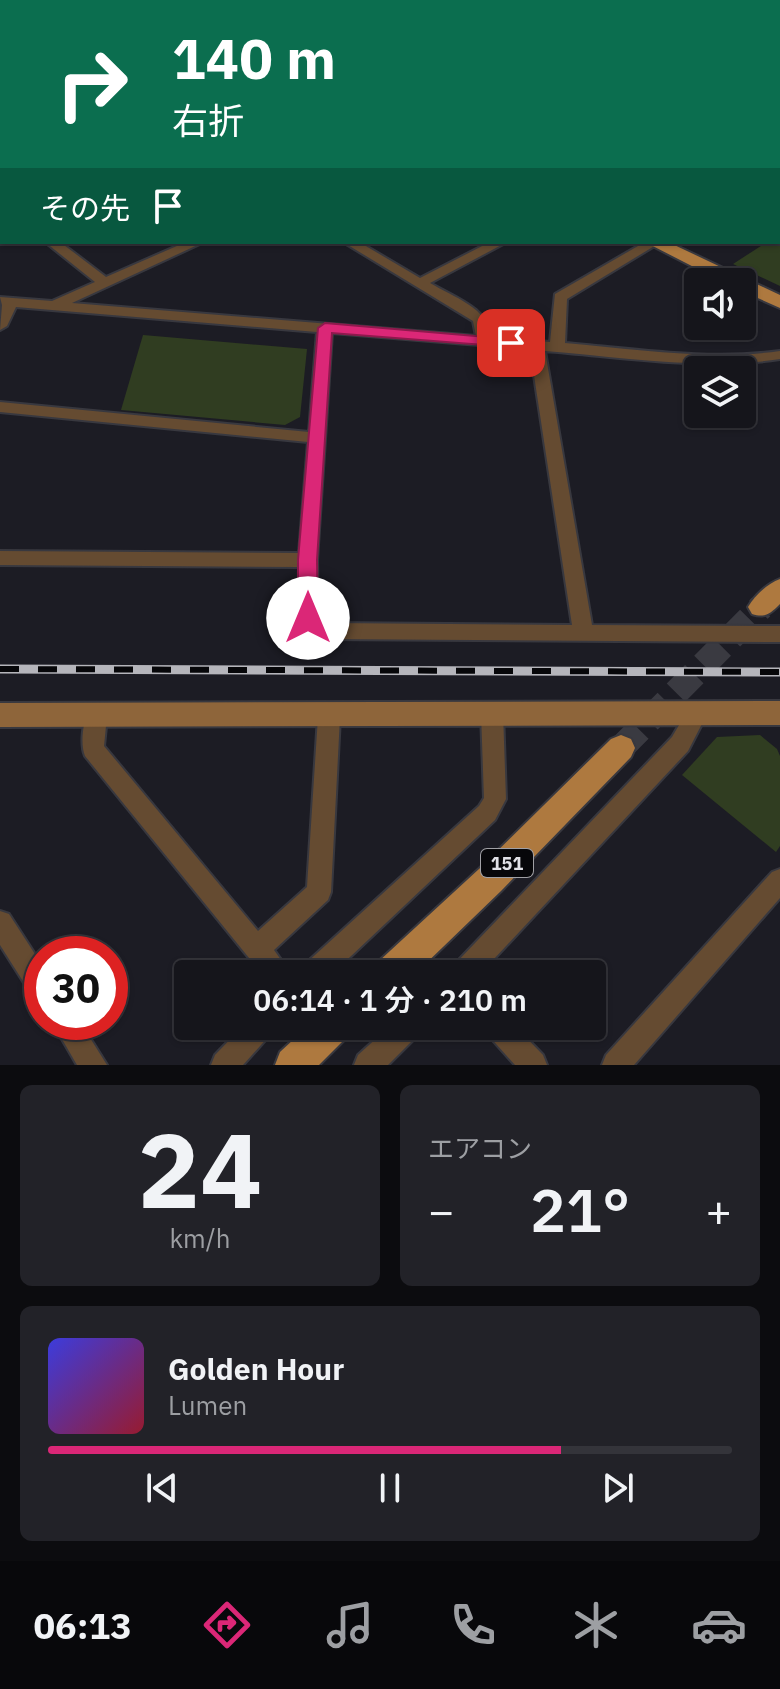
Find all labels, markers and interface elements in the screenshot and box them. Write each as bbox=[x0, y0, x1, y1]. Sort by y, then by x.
text: 140 m bbox=[172, 22, 336, 94]
icon: right bbox=[40, 32, 144, 136]
text: 右折 bbox=[172, 97, 244, 144]
icon: arrive bbox=[146, 184, 190, 228]
text: その先 bbox=[40, 188, 130, 227]
map controls bbox=[684, 268, 756, 428]
button: sound bbox=[684, 268, 756, 340]
pin bbox=[477, 309, 545, 377]
icon: arrive bbox=[489, 321, 533, 365]
button: layers bbox=[684, 356, 756, 428]
position arrow bbox=[266, 576, 350, 660]
road number: 151 bbox=[481, 849, 533, 877]
speed limit sign: 30 bbox=[24, 936, 128, 1040]
text: 06:14 · 1 分 · 210 m bbox=[253, 980, 527, 1019]
text: 24 bbox=[138, 1101, 262, 1237]
text: エアコン bbox=[428, 1131, 532, 1165]
text: 21° bbox=[530, 1170, 630, 1249]
text: − bbox=[428, 1182, 454, 1239]
text: + bbox=[706, 1182, 732, 1239]
text: km/h bbox=[169, 1221, 231, 1255]
text: Golden Hour bbox=[168, 1349, 344, 1388]
text: Lumen bbox=[168, 1388, 247, 1422]
icon: previous bbox=[140, 1466, 184, 1510]
icon: pause bbox=[368, 1466, 412, 1510]
icon: next bbox=[596, 1466, 640, 1510]
icon: directions bbox=[199, 1597, 255, 1653]
icon: music bbox=[322, 1597, 378, 1653]
icon: phone bbox=[445, 1597, 501, 1653]
icon: climate bbox=[568, 1597, 624, 1653]
icon: car bbox=[691, 1597, 747, 1653]
text: 06:13 bbox=[33, 1602, 132, 1649]

